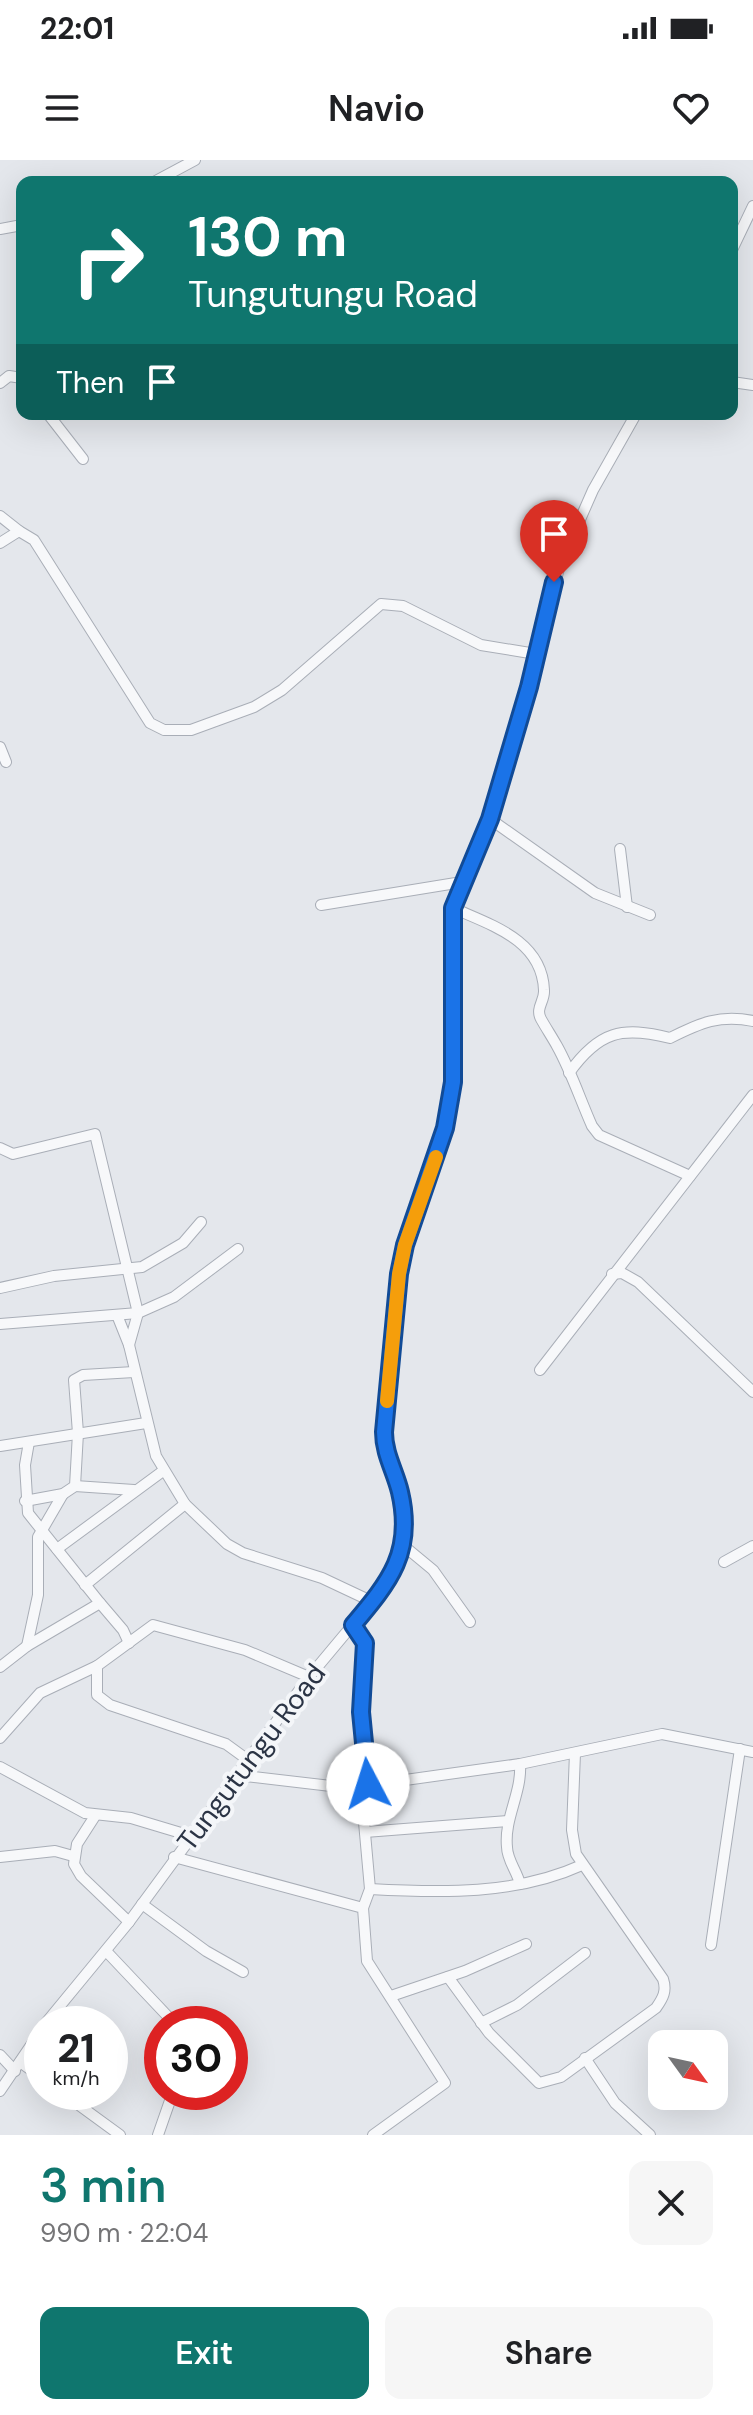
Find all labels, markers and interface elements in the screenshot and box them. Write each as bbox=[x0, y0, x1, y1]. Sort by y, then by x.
text: 22:01 bbox=[40, 9, 114, 48]
text: Navio bbox=[328, 85, 425, 132]
icon: menu bbox=[40, 86, 84, 130]
icon: heart bbox=[669, 86, 713, 130]
text: 130 m bbox=[188, 200, 347, 273]
icon: right bbox=[56, 208, 160, 312]
text: Tungutungu Road bbox=[188, 271, 478, 318]
icon: arrive bbox=[140, 360, 184, 404]
text: Then bbox=[56, 363, 124, 402]
pin bbox=[520, 500, 588, 582]
icon: arrive bbox=[532, 512, 576, 556]
street label: Tungutungu Road bbox=[169, 1656, 334, 1858]
position arrow bbox=[326, 1742, 410, 1826]
speed limit sign: 30 bbox=[144, 2006, 248, 2110]
text: 21 bbox=[57, 2022, 95, 2074]
north arrow bbox=[648, 2030, 728, 2110]
map controls bbox=[648, 2030, 728, 2110]
text: km/h bbox=[52, 2065, 100, 2091]
text: 3 min bbox=[40, 2154, 167, 2217]
button: close bbox=[629, 2161, 713, 2245]
text: 990 m · 22:04 bbox=[40, 2216, 208, 2250]
button: Exit bbox=[40, 2307, 369, 2399]
button: Share bbox=[385, 2307, 713, 2399]

